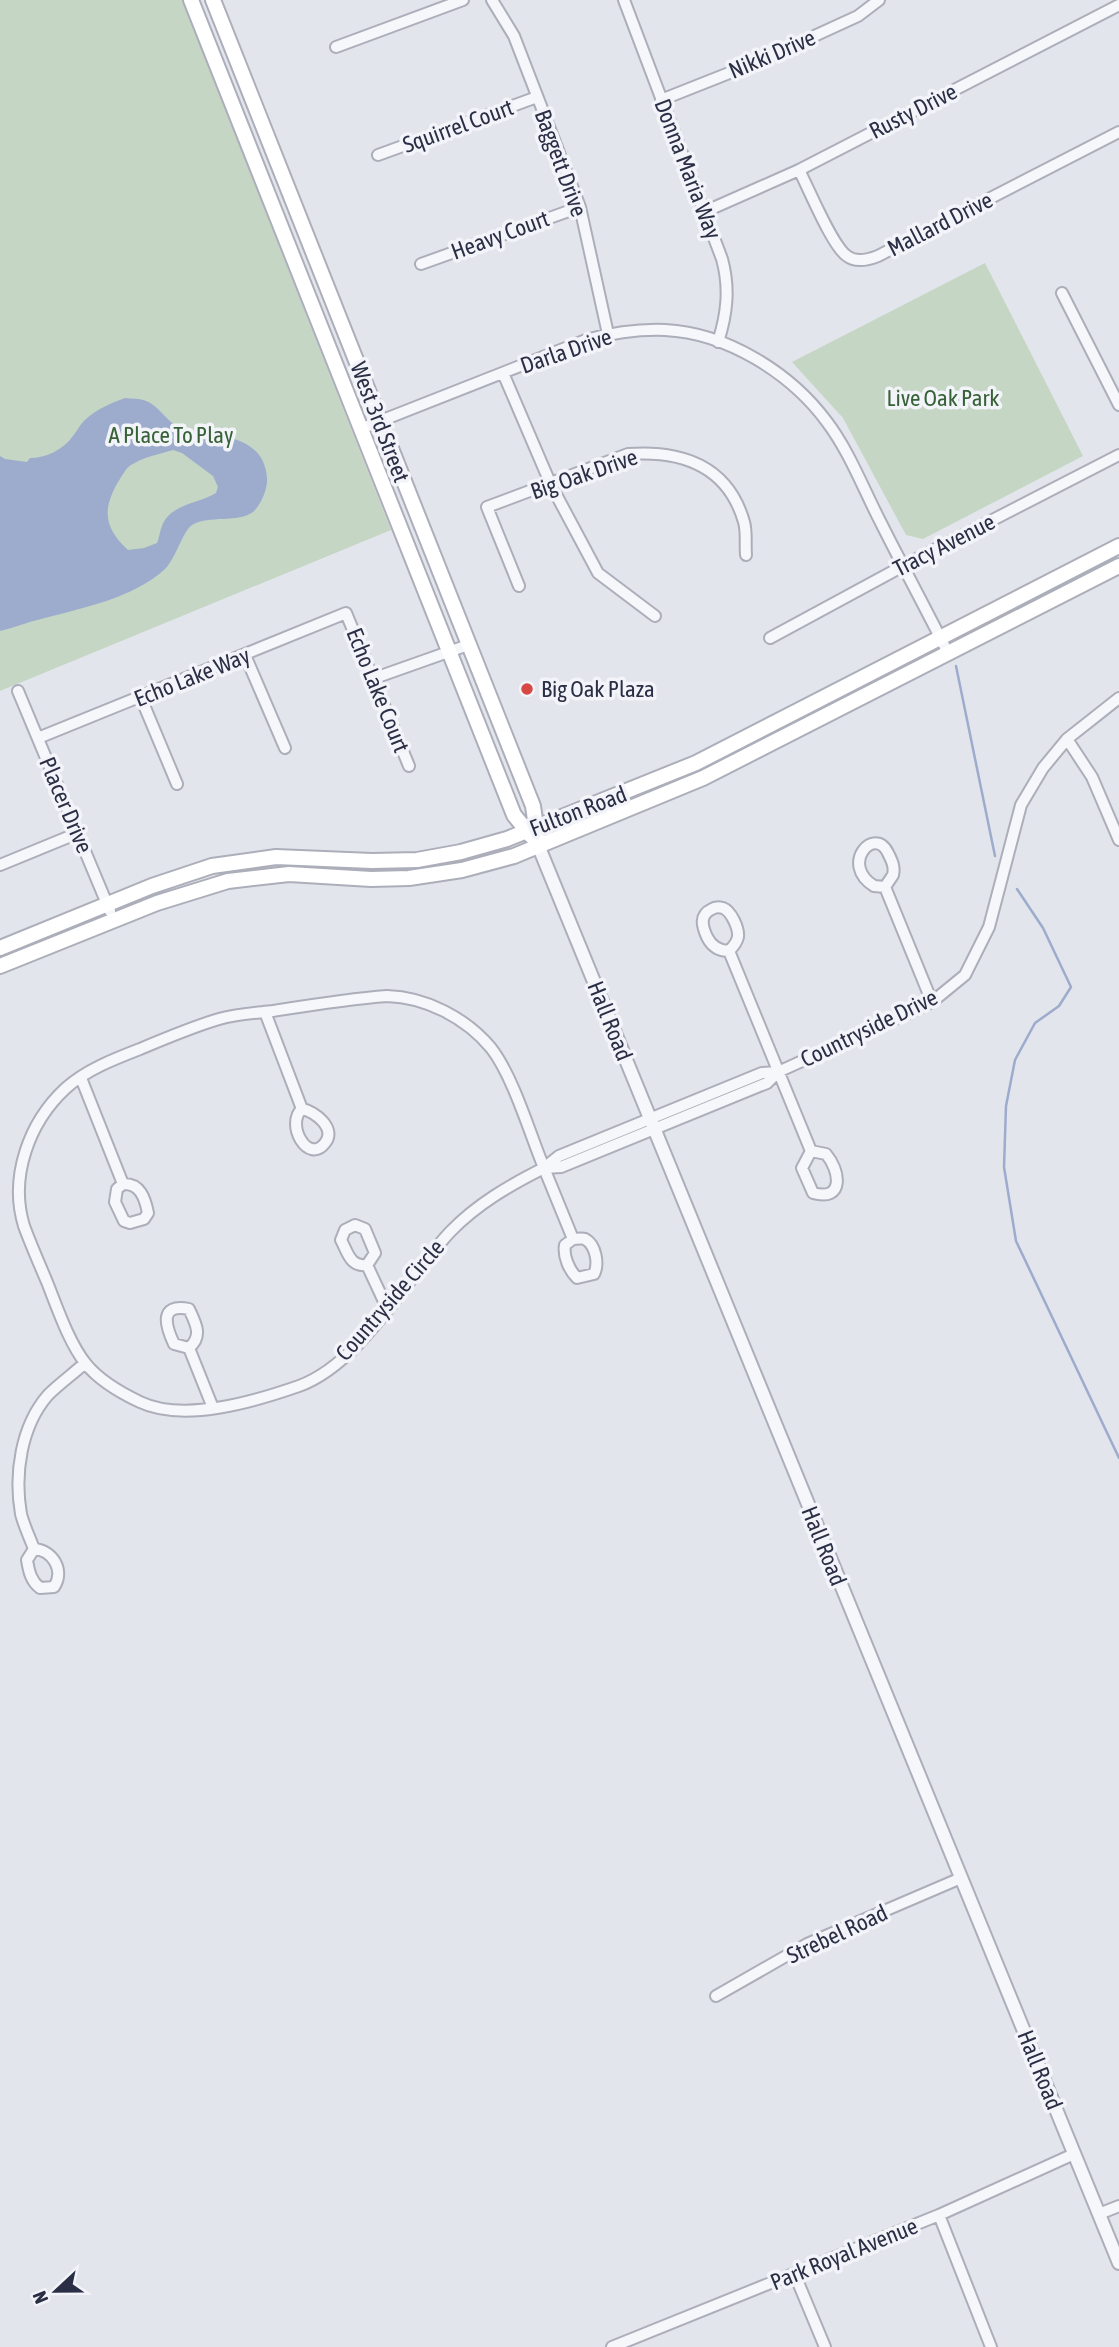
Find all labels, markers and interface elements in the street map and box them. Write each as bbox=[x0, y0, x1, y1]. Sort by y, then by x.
street label: Nikki Drive bbox=[725, 24, 819, 84]
street label: Rusty Drive bbox=[865, 78, 961, 144]
street label: Squirrel Court bbox=[399, 94, 517, 158]
street label: Donna Maria Way bbox=[649, 95, 727, 243]
street label: Baggett Drive bbox=[530, 106, 592, 220]
street label: Mallard Drive bbox=[883, 186, 997, 262]
street label: Heavy Court bbox=[448, 205, 552, 265]
street label: Darla Drive bbox=[517, 323, 615, 379]
street label: West 3rd Street bbox=[345, 358, 415, 486]
park label: Live Oak Park bbox=[887, 385, 999, 411]
park label: A Place To Play bbox=[109, 422, 233, 448]
street label: Big Oak Drive bbox=[527, 444, 641, 504]
street label: Tracy Avenue bbox=[889, 508, 999, 582]
street label: Echo Lake Court bbox=[341, 624, 415, 756]
street label: Echo Lake Way bbox=[130, 642, 254, 712]
place label: Big Oak Plaza bbox=[541, 676, 655, 702]
marker: Big Oak Plaza bbox=[519, 681, 535, 697]
street label: Placer Drive bbox=[34, 753, 98, 857]
street label: Fulton Road bbox=[526, 781, 630, 841]
street label: Hall Road bbox=[582, 978, 638, 1064]
street label: Countryside Drive bbox=[796, 984, 942, 1072]
street label: Countryside Circle bbox=[331, 1234, 449, 1366]
street label: Hall Road bbox=[796, 1503, 852, 1589]
street label: Strebel Road bbox=[783, 1899, 891, 1969]
street label: Hall Road bbox=[1012, 2027, 1068, 2113]
street label: Park Royal Avenue bbox=[767, 2213, 921, 2295]
north arrow bbox=[21, 2256, 91, 2326]
text: N bbox=[28, 2288, 53, 2307]

